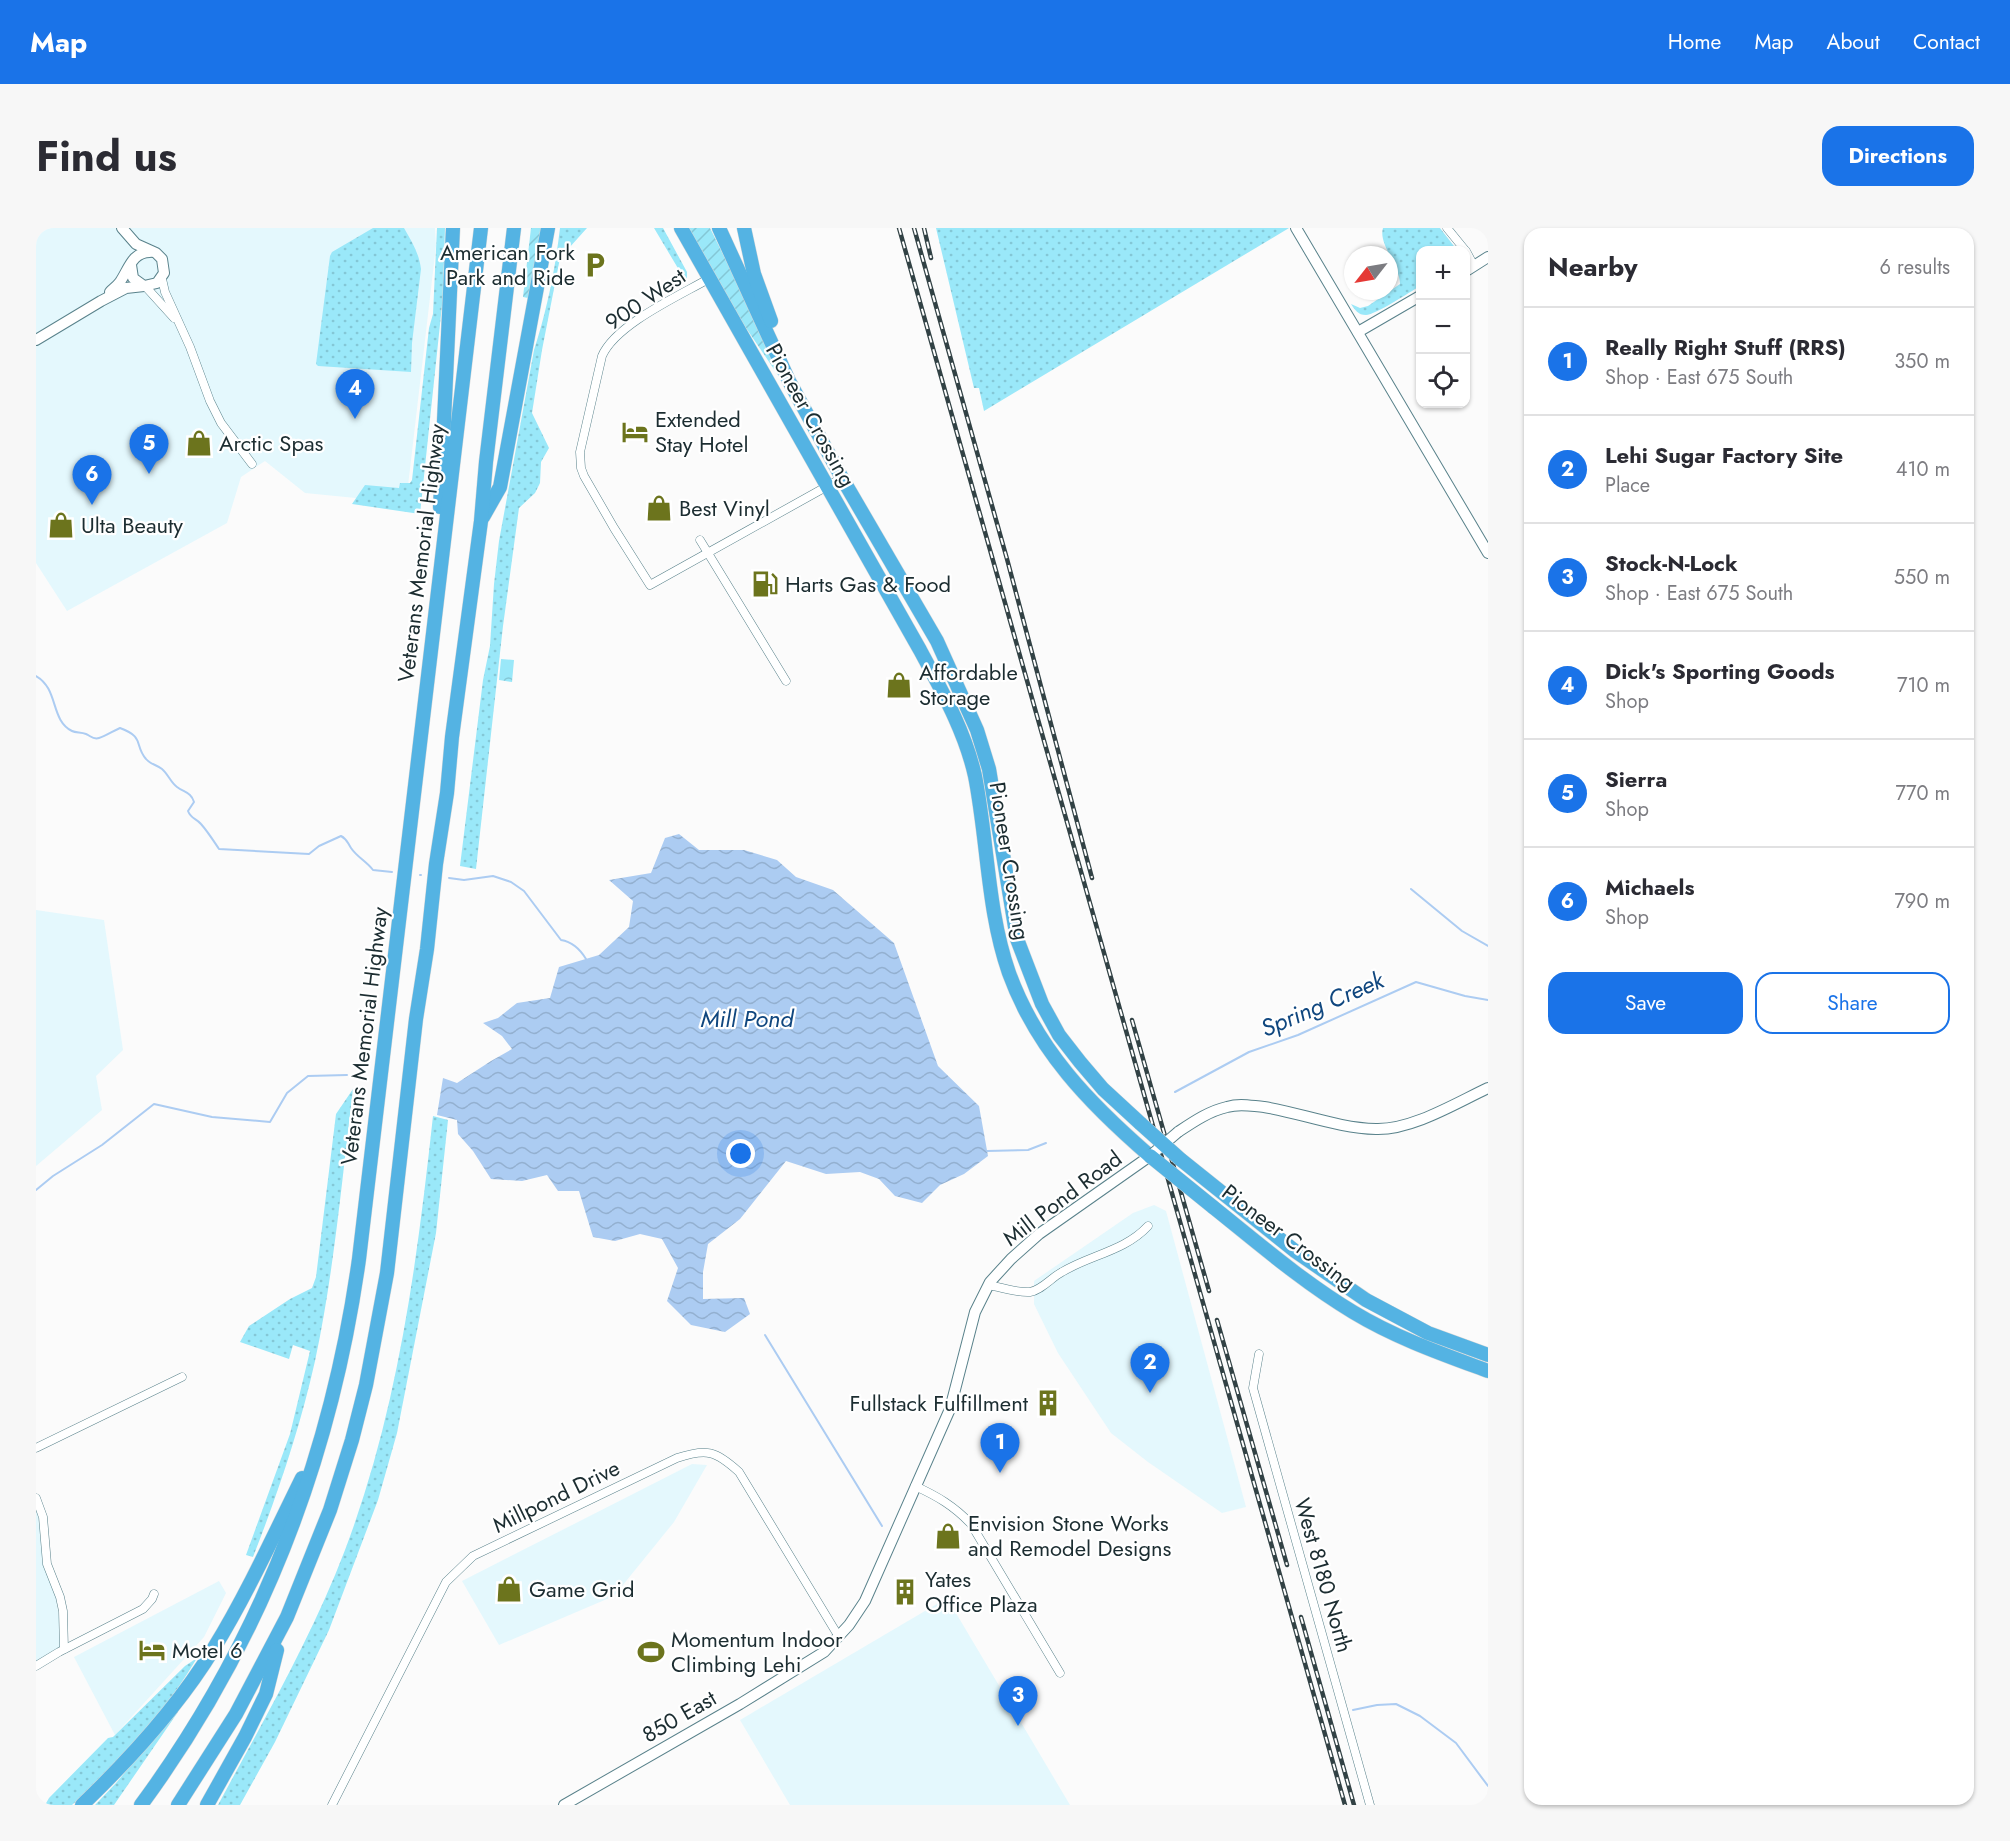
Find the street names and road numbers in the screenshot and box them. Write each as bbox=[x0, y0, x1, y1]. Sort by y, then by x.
street label: 900 West bbox=[598, 260, 692, 338]
street label: Pioneer Crossing bbox=[758, 337, 864, 493]
street label: Veterans Memorial Highway bbox=[389, 422, 453, 684]
street label: Pioneer Crossing bbox=[982, 779, 1038, 943]
street label: Veterans Memorial Highway bbox=[332, 905, 396, 1167]
street label: Mill Pond Road bbox=[996, 1143, 1128, 1253]
street label: Pioneer Crossing bbox=[1215, 1176, 1363, 1298]
street label: Millpond Drive bbox=[487, 1451, 625, 1541]
street label: West 8180 North bbox=[1287, 1494, 1361, 1656]
street label: 850 East bbox=[636, 1682, 723, 1750]

